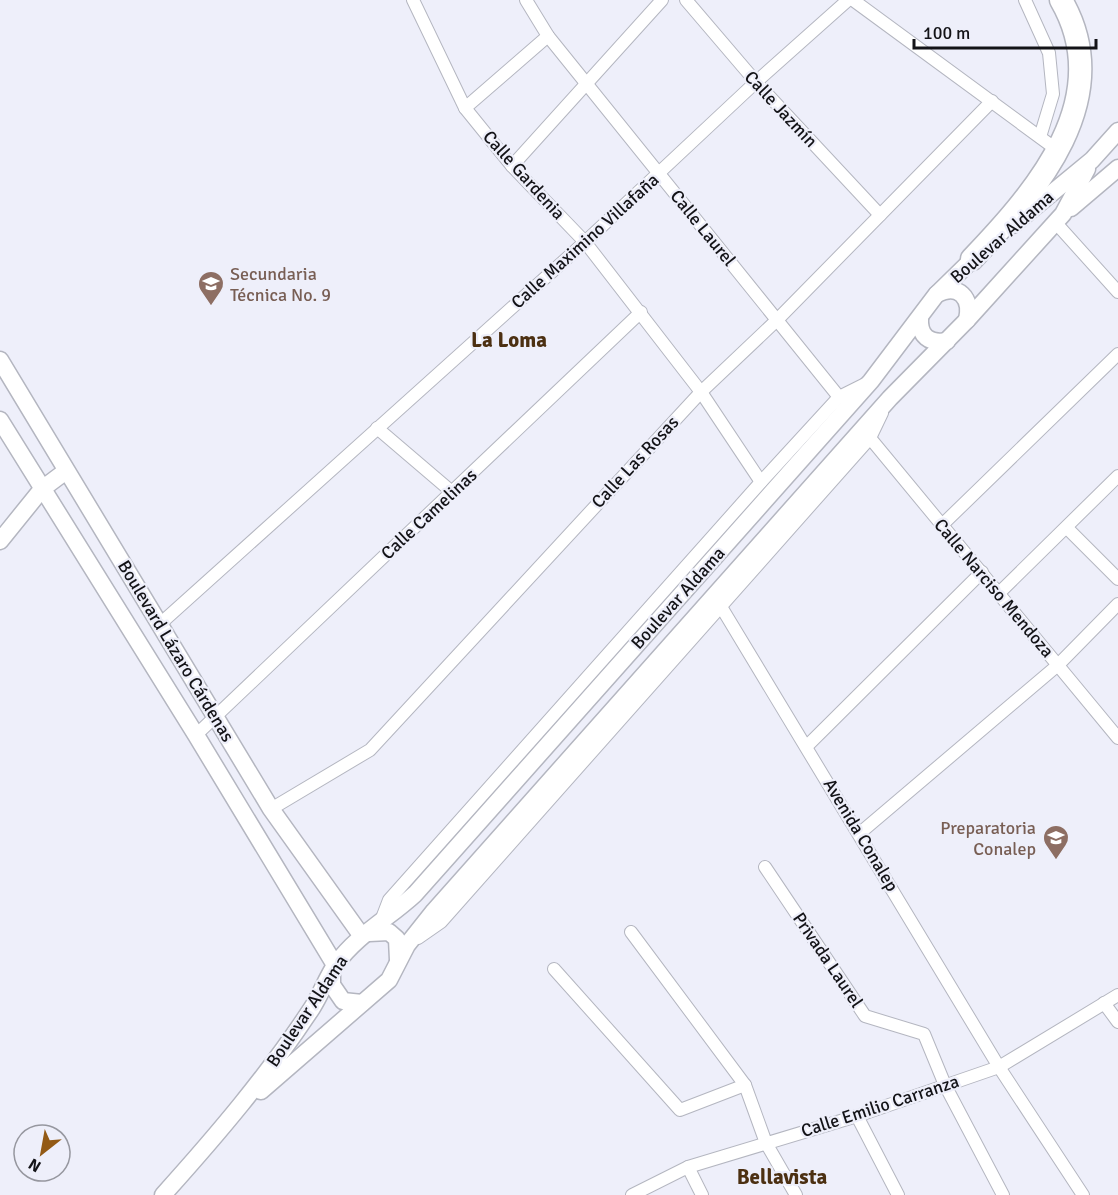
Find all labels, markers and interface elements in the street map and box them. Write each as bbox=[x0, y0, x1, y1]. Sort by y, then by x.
scale bar bbox=[914, 12, 1096, 50]
text: 100 m bbox=[923, 22, 970, 44]
street label: Calle Jazmín bbox=[740, 66, 822, 152]
street label: Calle Gardenia bbox=[478, 126, 570, 224]
street label: Calle Maximino Villafaña bbox=[507, 169, 663, 313]
street label: Calle Laurel bbox=[666, 185, 740, 271]
street label: Boulevar Aldama bbox=[946, 186, 1058, 288]
place label: Secundaria Técnica No. 9 bbox=[230, 263, 331, 306]
school or university icon: Secundaria Técnica No. 9 bbox=[196, 269, 226, 307]
district label: La Loma bbox=[471, 327, 547, 353]
street label: Calle Las Rosas bbox=[587, 411, 683, 513]
street label: Calle Camelinas bbox=[376, 464, 482, 564]
street label: Calle Narciso Mendoza bbox=[929, 514, 1059, 662]
street label: Boulevar Aldama bbox=[626, 542, 730, 654]
street label: Boulevard Lázaro Cárdenas bbox=[113, 556, 239, 746]
street label: Avenida Conalep bbox=[819, 775, 903, 895]
place label: Preparatoria Conalep bbox=[940, 817, 1036, 860]
school or university icon: Preparatoria Conalep bbox=[1041, 823, 1071, 861]
street label: Privada Laurel bbox=[788, 908, 868, 1012]
street label: Boulevar Aldama bbox=[262, 951, 352, 1071]
street label: Calle Emilio Carranza bbox=[798, 1070, 962, 1142]
north arrow bbox=[12, 1123, 72, 1183]
text: N bbox=[25, 1154, 45, 1176]
district label: Bellavista bbox=[737, 1164, 828, 1190]

